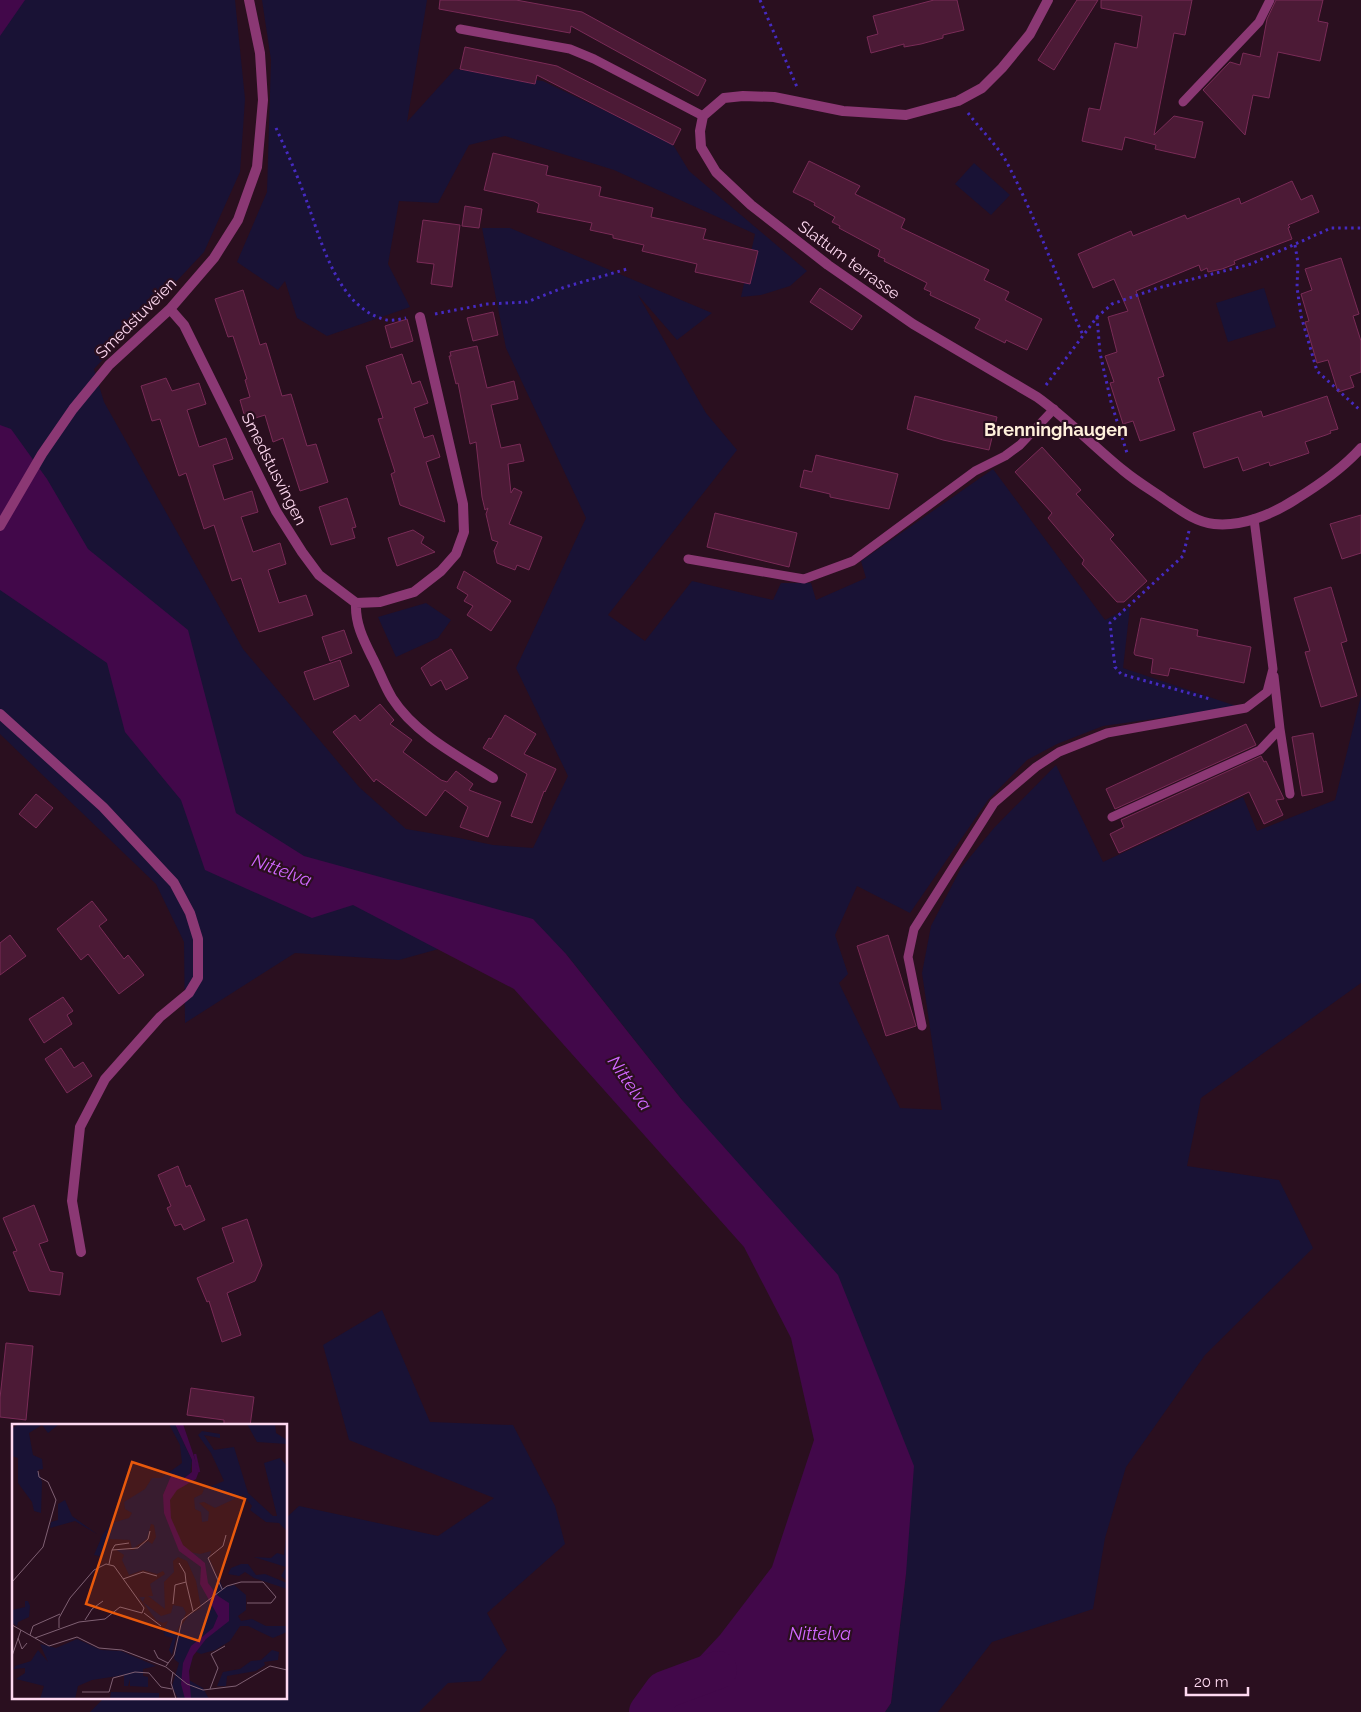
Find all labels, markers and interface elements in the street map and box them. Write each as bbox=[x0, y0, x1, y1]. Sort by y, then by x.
street label: Slattum terrasse bbox=[794, 217, 904, 303]
street label: Smedstuveien bbox=[92, 274, 180, 362]
street label: Smedstusvingen bbox=[237, 410, 311, 528]
district label: Brenninghaugen bbox=[984, 419, 1128, 440]
water label: Nittelva bbox=[249, 850, 315, 891]
water label: Nittelva bbox=[604, 1052, 657, 1115]
inset map bbox=[12, 1424, 288, 1700]
water label: Nittelva bbox=[789, 1623, 851, 1644]
scale bar bbox=[1186, 1664, 1248, 1696]
text: 20 m bbox=[1194, 1673, 1229, 1691]

